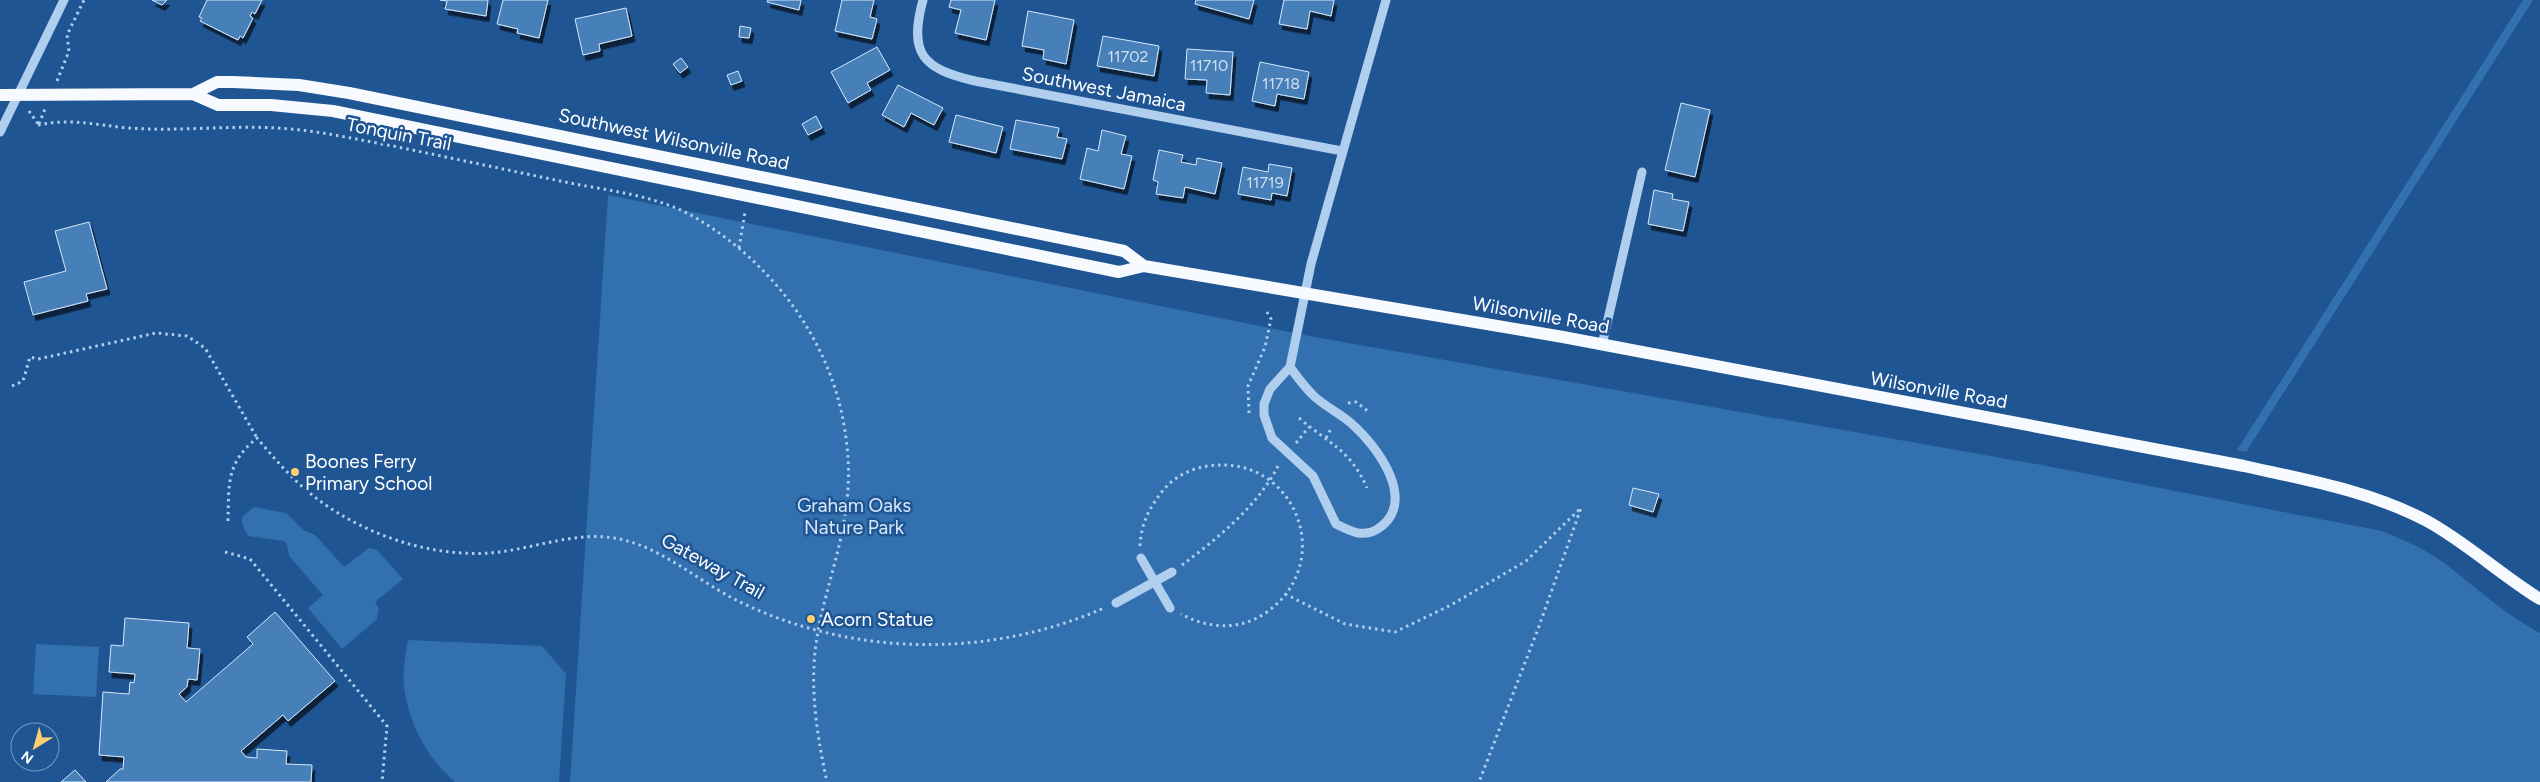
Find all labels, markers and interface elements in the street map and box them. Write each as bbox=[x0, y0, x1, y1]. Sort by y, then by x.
house number: 11702 bbox=[1107, 47, 1149, 66]
house number: 11710 bbox=[1190, 56, 1228, 75]
street label: Southwest Jamaica bbox=[1020, 62, 1188, 116]
house number: 11718 bbox=[1262, 74, 1300, 93]
street label: Southwest Wilsonville Road bbox=[557, 103, 791, 175]
street label: Tonquin Trail bbox=[345, 113, 453, 155]
house number: 11719 bbox=[1246, 173, 1284, 192]
street label: Wilsonville Road bbox=[1471, 292, 1611, 338]
street label: Wilsonville Road bbox=[1869, 367, 2009, 413]
place label: Boones Ferry Primary School bbox=[305, 450, 433, 495]
marker: Boones Ferry Primary School bbox=[289, 466, 301, 478]
park label: Graham Oaks Nature Park bbox=[797, 494, 911, 539]
street label: Gateway Trail bbox=[657, 528, 769, 604]
place label: Acorn Statue bbox=[821, 608, 933, 631]
marker: Acorn Statue bbox=[805, 613, 817, 625]
north arrow bbox=[10, 722, 60, 772]
text: N bbox=[18, 747, 37, 767]

